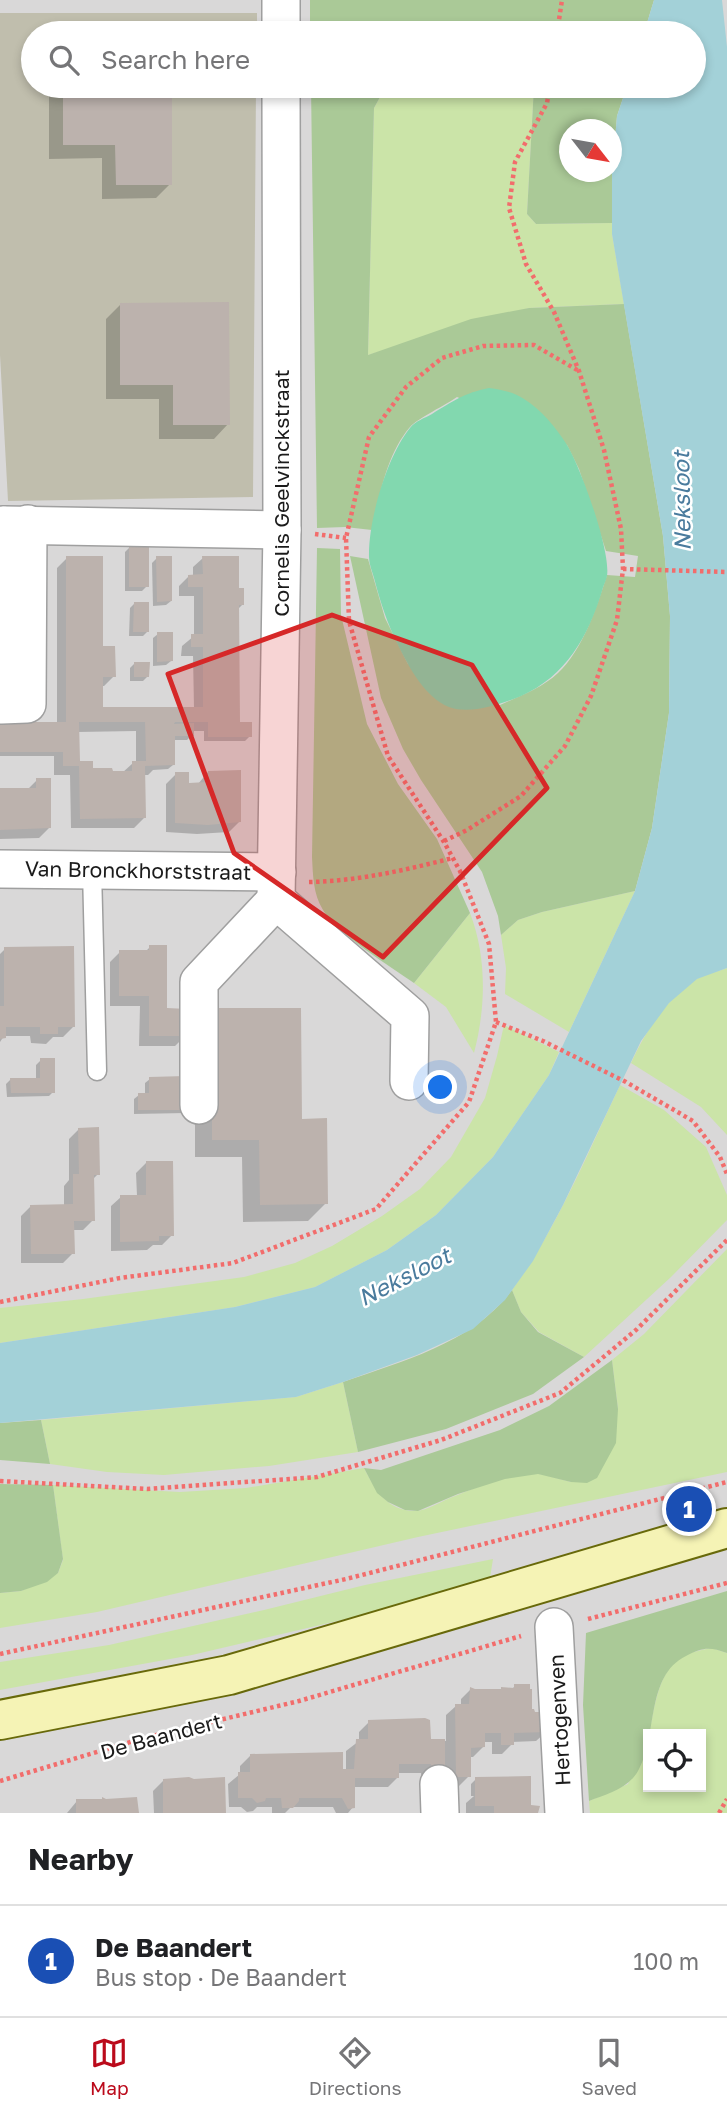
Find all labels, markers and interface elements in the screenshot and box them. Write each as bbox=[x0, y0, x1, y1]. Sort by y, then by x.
search box bbox=[21, 21, 706, 98]
icon: search bbox=[45, 41, 83, 79]
text: Search here bbox=[101, 44, 250, 75]
north arrow bbox=[559, 119, 622, 182]
street label: Cornelis Geelvinckstraat bbox=[268, 369, 294, 617]
water label: Neksloot bbox=[666, 449, 696, 551]
street label: Van Bronckhorststraat bbox=[25, 855, 251, 885]
your location bbox=[423, 1070, 457, 1104]
water label: Neksloot bbox=[353, 1240, 456, 1311]
pin: 1 bbox=[666, 1483, 712, 1535]
street label: Hertogenven bbox=[543, 1654, 575, 1786]
street label: De Baandert bbox=[97, 1707, 225, 1765]
map controls bbox=[643, 1729, 706, 1792]
button: locate bbox=[643, 1729, 706, 1792]
text: Nearby bbox=[28, 1841, 133, 1877]
text: De Baandert bbox=[95, 1932, 252, 1963]
text: 1 bbox=[45, 1947, 57, 1975]
text: 100 m bbox=[633, 1947, 699, 1975]
text: Bus stop · De Baandert bbox=[95, 1963, 347, 1991]
tab: Map bbox=[90, 2034, 129, 2099]
tab: Directions bbox=[309, 2034, 402, 2099]
tab: Saved bbox=[582, 2034, 637, 2099]

